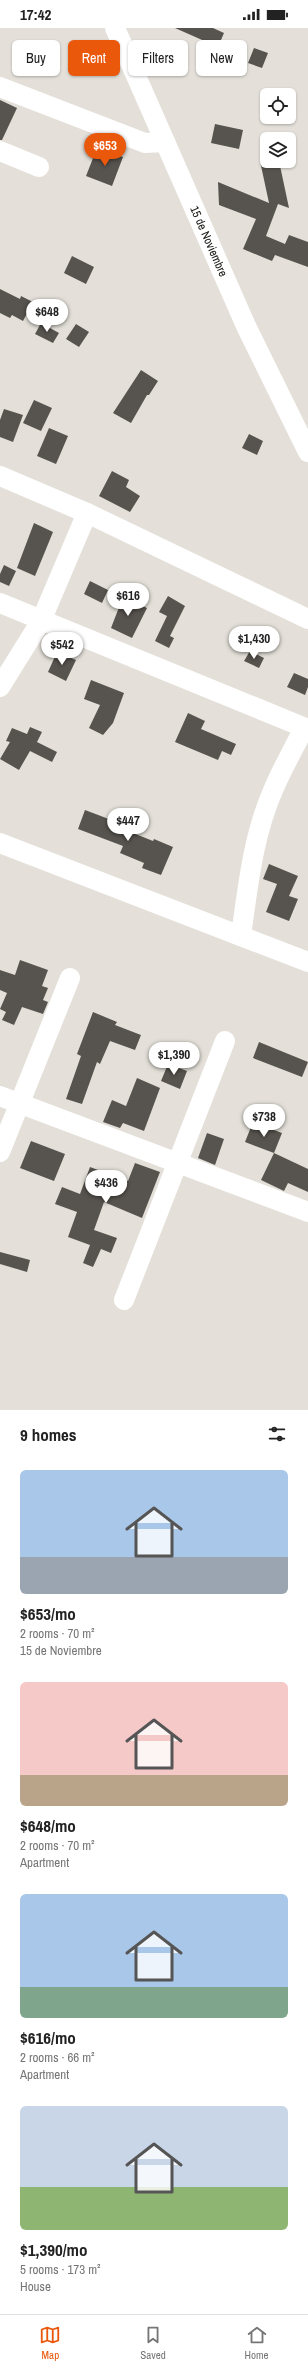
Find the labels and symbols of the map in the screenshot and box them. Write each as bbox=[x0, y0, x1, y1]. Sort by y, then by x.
pin: $653 bbox=[81, 133, 129, 167]
street label: 15 de Noviembre bbox=[186, 203, 231, 279]
pin: $648 bbox=[23, 299, 71, 333]
pin: $616 bbox=[104, 583, 152, 617]
pin: $1,430 bbox=[221, 626, 287, 660]
pin: $542 bbox=[38, 632, 86, 666]
pin: $447 bbox=[104, 808, 152, 842]
pin: $1,390 bbox=[141, 1042, 207, 1076]
pin: $738 bbox=[240, 1104, 288, 1138]
pin: $436 bbox=[82, 1170, 130, 1204]

